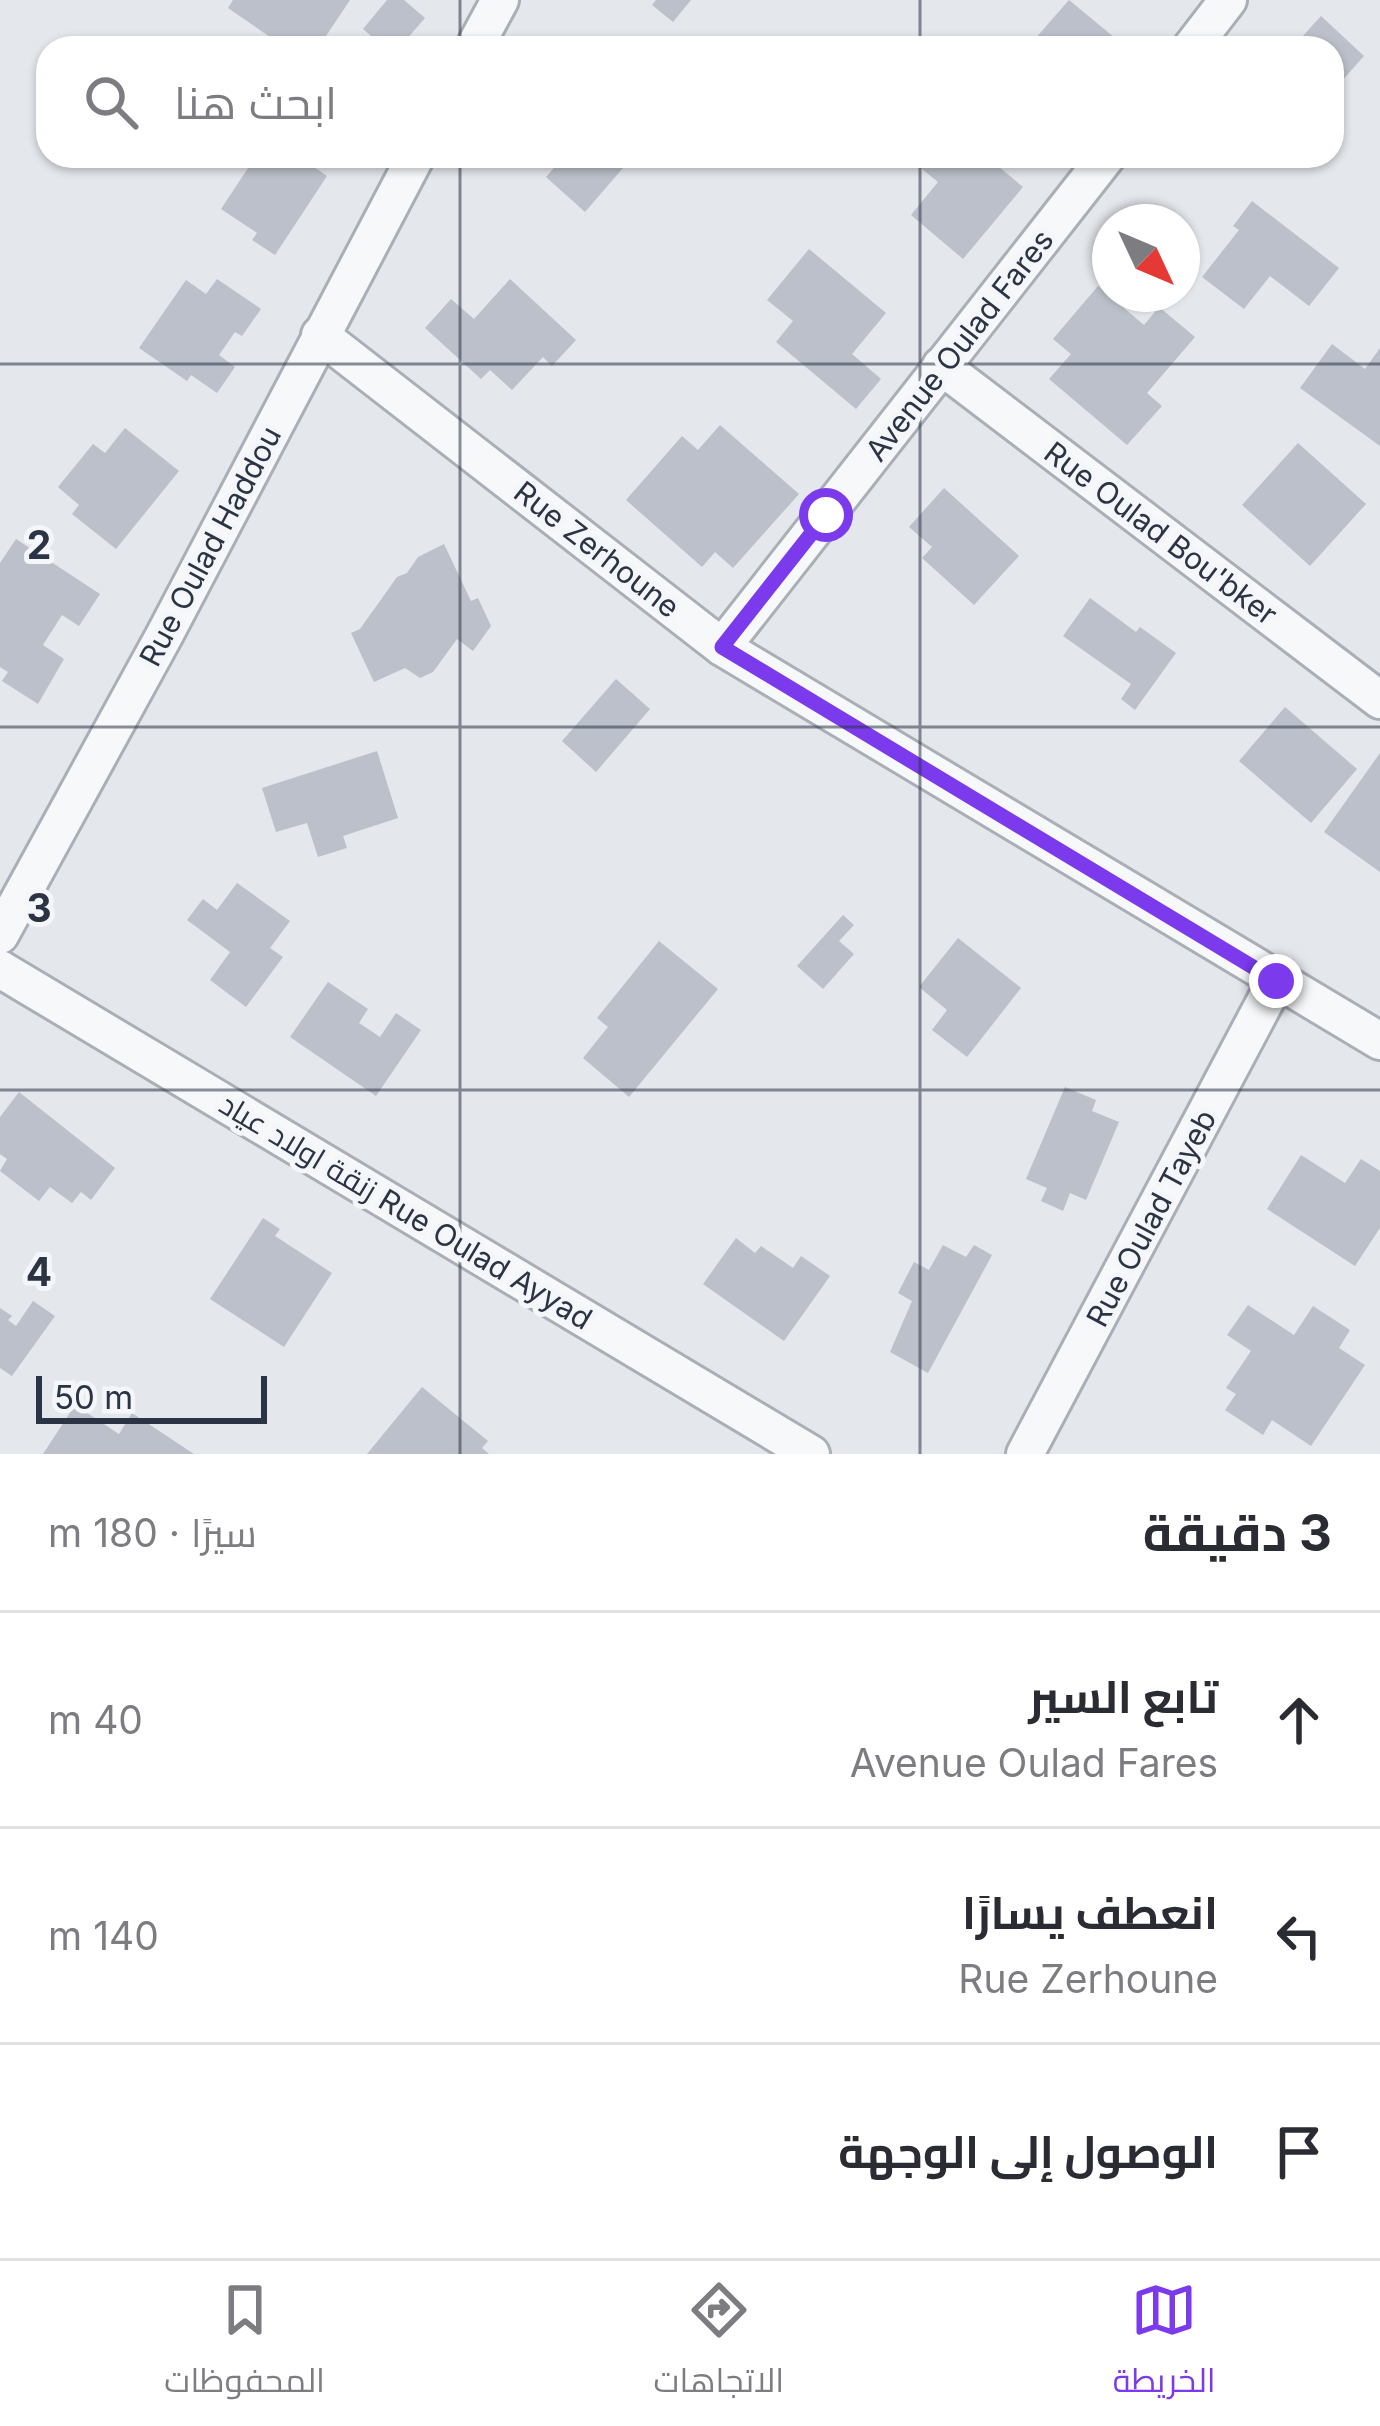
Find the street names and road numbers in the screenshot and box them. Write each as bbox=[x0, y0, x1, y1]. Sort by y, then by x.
street label: Avenue Oulad Fares bbox=[858, 222, 1060, 468]
street label: Rue Oulad Haddou bbox=[132, 420, 288, 672]
street label: Rue Oulad Bou'bker bbox=[1038, 434, 1284, 632]
street label: Rue Zerhoune bbox=[507, 473, 687, 625]
street label: زنقة اولاد عياد Rue Oulad Ayyad bbox=[213, 1085, 599, 1337]
street label: Rue Oulad Tayeb bbox=[1079, 1103, 1223, 1333]

